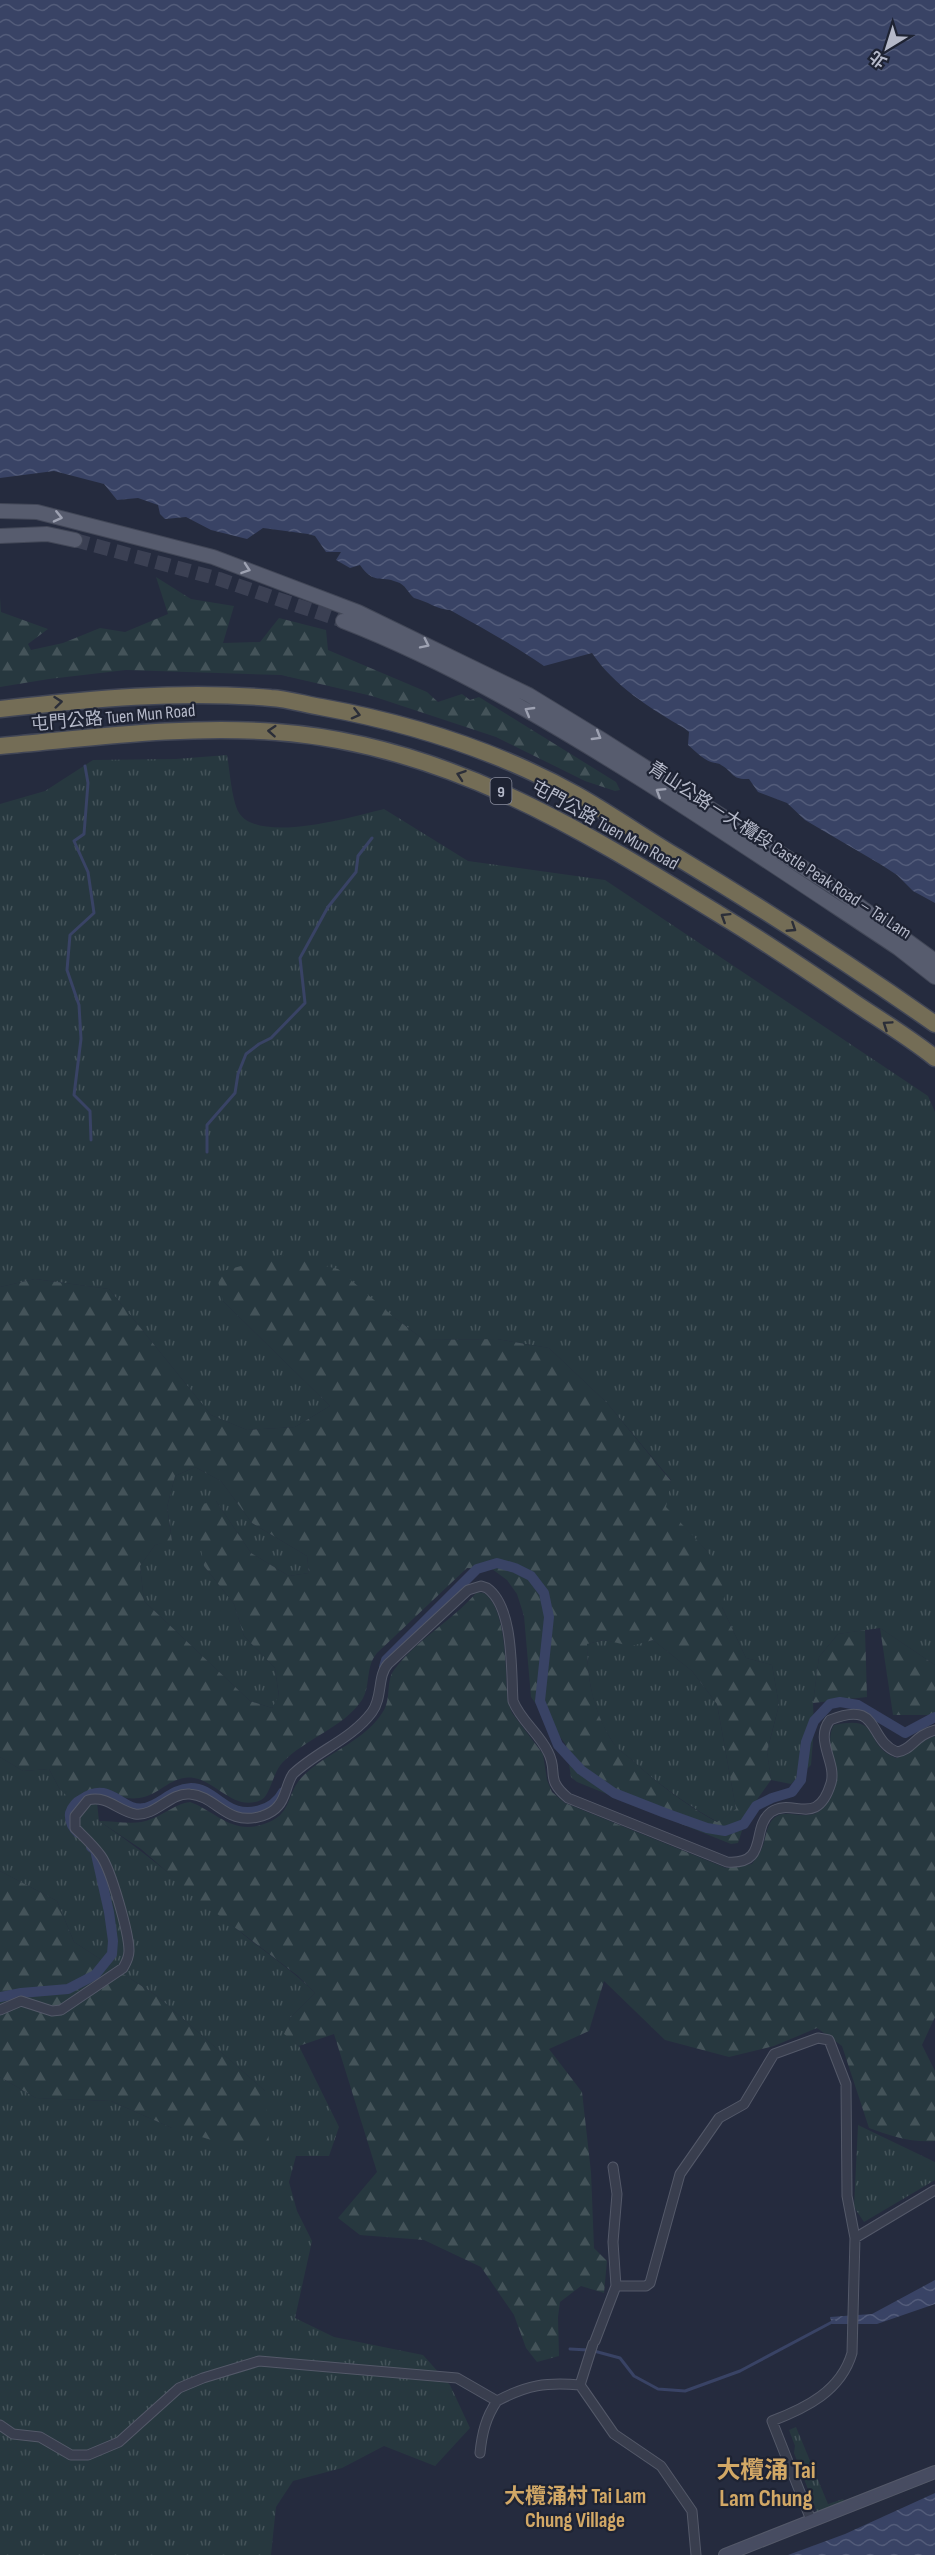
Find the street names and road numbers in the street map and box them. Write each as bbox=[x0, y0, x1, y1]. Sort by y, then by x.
street label: 屯門公路 Tuen Mun Road bbox=[30, 700, 196, 735]
street label: 青山公路－大欖段 Castle Peak Road – Tai Lam bbox=[644, 757, 915, 943]
street label: 屯門公路 Tuen Mun Road bbox=[528, 776, 682, 875]
road number: 9 bbox=[490, 778, 512, 804]

